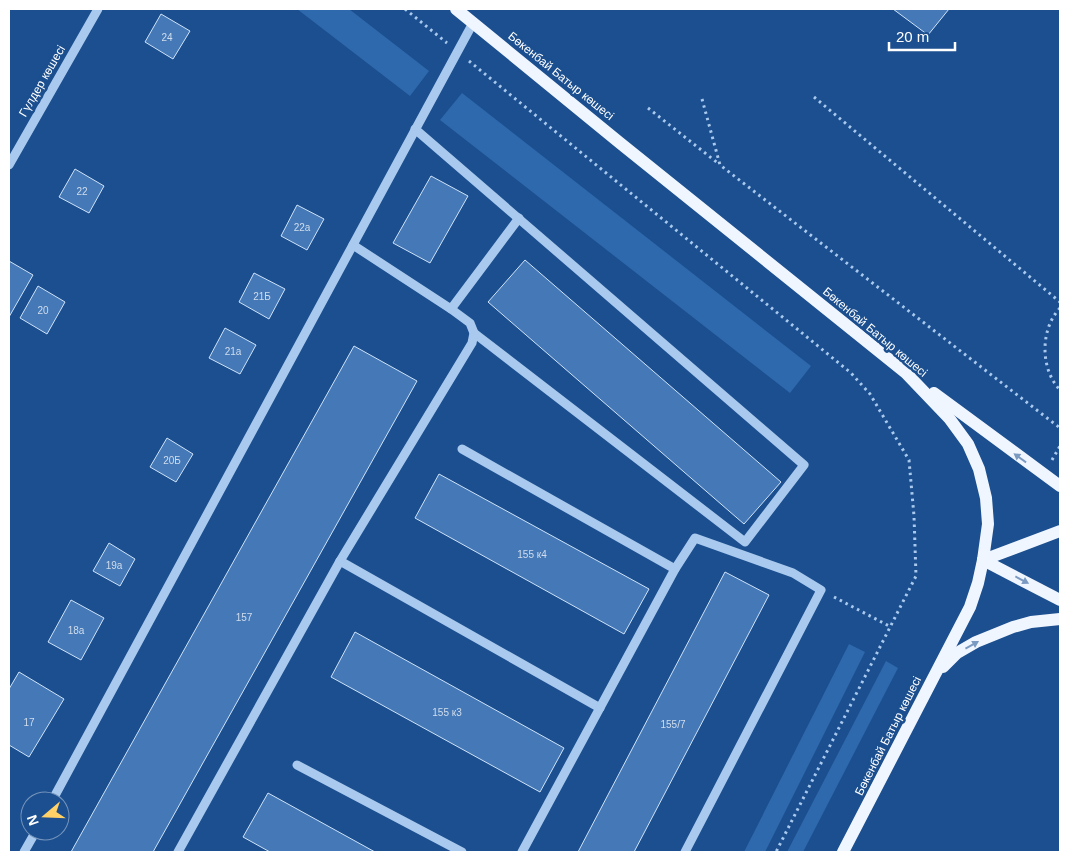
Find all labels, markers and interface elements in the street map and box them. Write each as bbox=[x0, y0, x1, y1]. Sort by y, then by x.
scale bar bbox=[889, 20, 955, 52]
text: 20 m bbox=[896, 28, 929, 45]
street label: Бөкенбай Батыр көшесі bbox=[505, 29, 617, 123]
house number: 24 bbox=[161, 32, 173, 43]
street label: Гүлдер көшесі bbox=[16, 43, 68, 119]
house number: 22 bbox=[76, 186, 88, 197]
house number: 22а bbox=[294, 222, 311, 233]
street label: Бөкенбай Батыр көшесі bbox=[820, 284, 930, 380]
house number: 21Б bbox=[253, 291, 271, 302]
house number: 20 bbox=[37, 305, 49, 316]
house number: 21а bbox=[225, 346, 242, 357]
one-way arrow bbox=[1014, 453, 1027, 463]
house number: 20Б bbox=[163, 455, 181, 466]
house number: 155 к4 bbox=[517, 549, 547, 560]
house number: 19а bbox=[106, 560, 123, 571]
one-way arrow bbox=[1015, 576, 1029, 584]
house number: 157 bbox=[236, 612, 253, 623]
house number: 18а bbox=[68, 625, 85, 636]
one-way arrow bbox=[964, 641, 979, 649]
street label: Бөкенбай Батыр көшесі bbox=[852, 674, 924, 798]
house number: 155 к3 bbox=[432, 707, 462, 718]
house number: 17 bbox=[23, 717, 35, 728]
house number: 155/7 bbox=[660, 719, 686, 730]
north arrow bbox=[20, 791, 70, 841]
text: N bbox=[23, 813, 42, 828]

